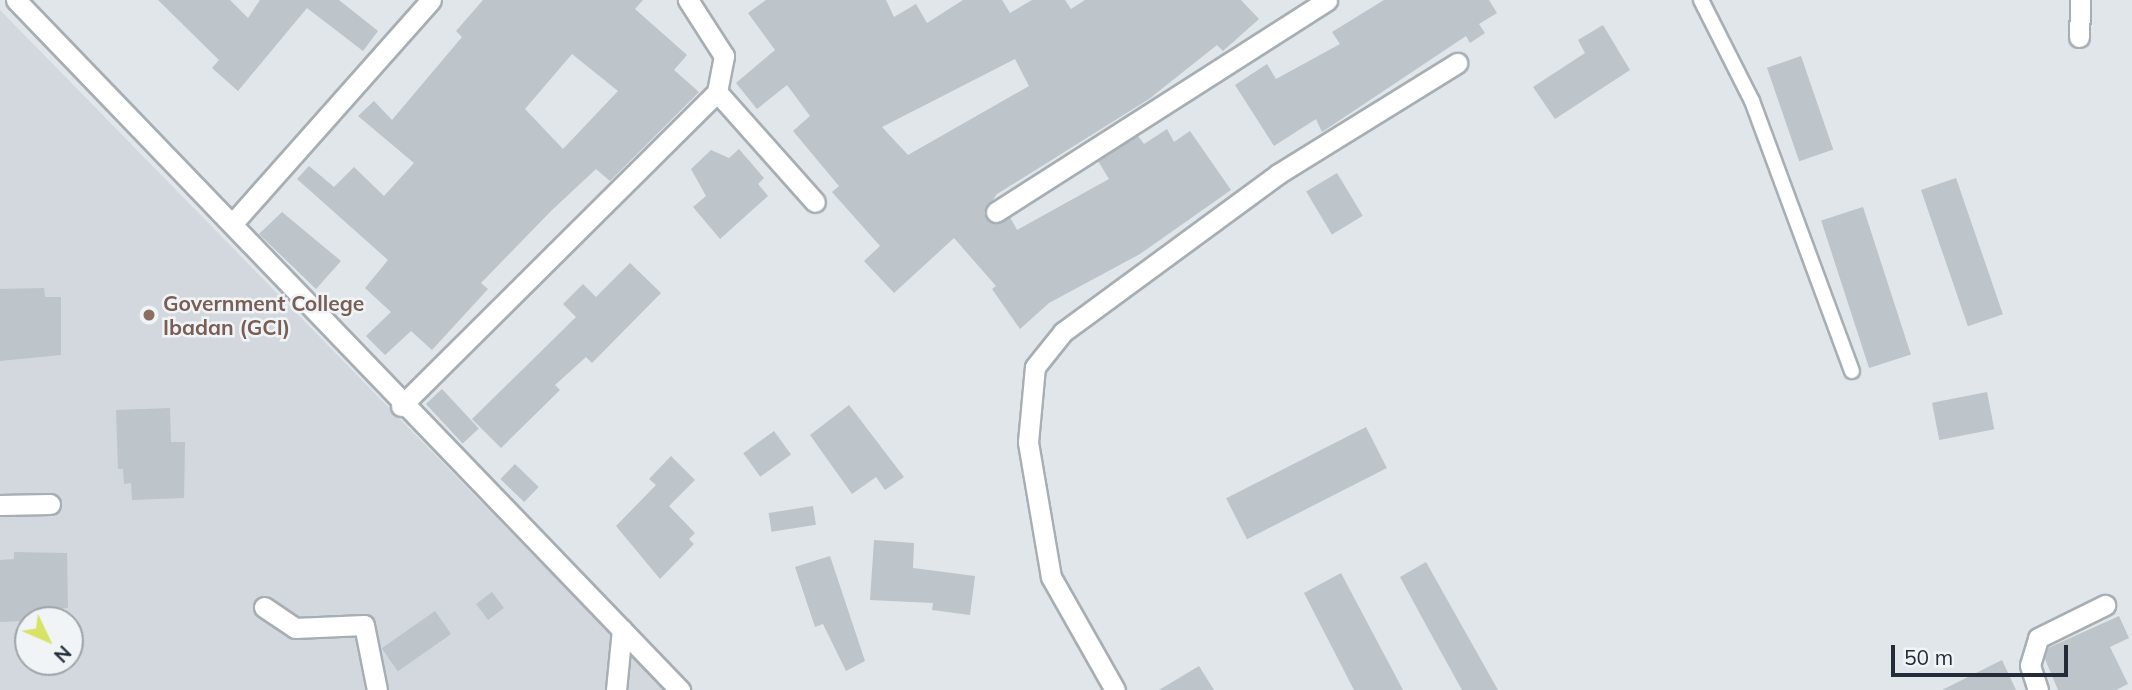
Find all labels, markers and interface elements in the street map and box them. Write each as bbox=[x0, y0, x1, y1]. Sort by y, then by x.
place label: Government College Ibadan (GCI) bbox=[163, 290, 364, 340]
marker: Government College Ibadan (GCI) bbox=[141, 307, 157, 323]
north arrow bbox=[14, 606, 84, 676]
scale bar bbox=[1894, 630, 2071, 674]
text: N bbox=[49, 641, 76, 668]
text: 50 m bbox=[1904, 644, 1953, 670]

